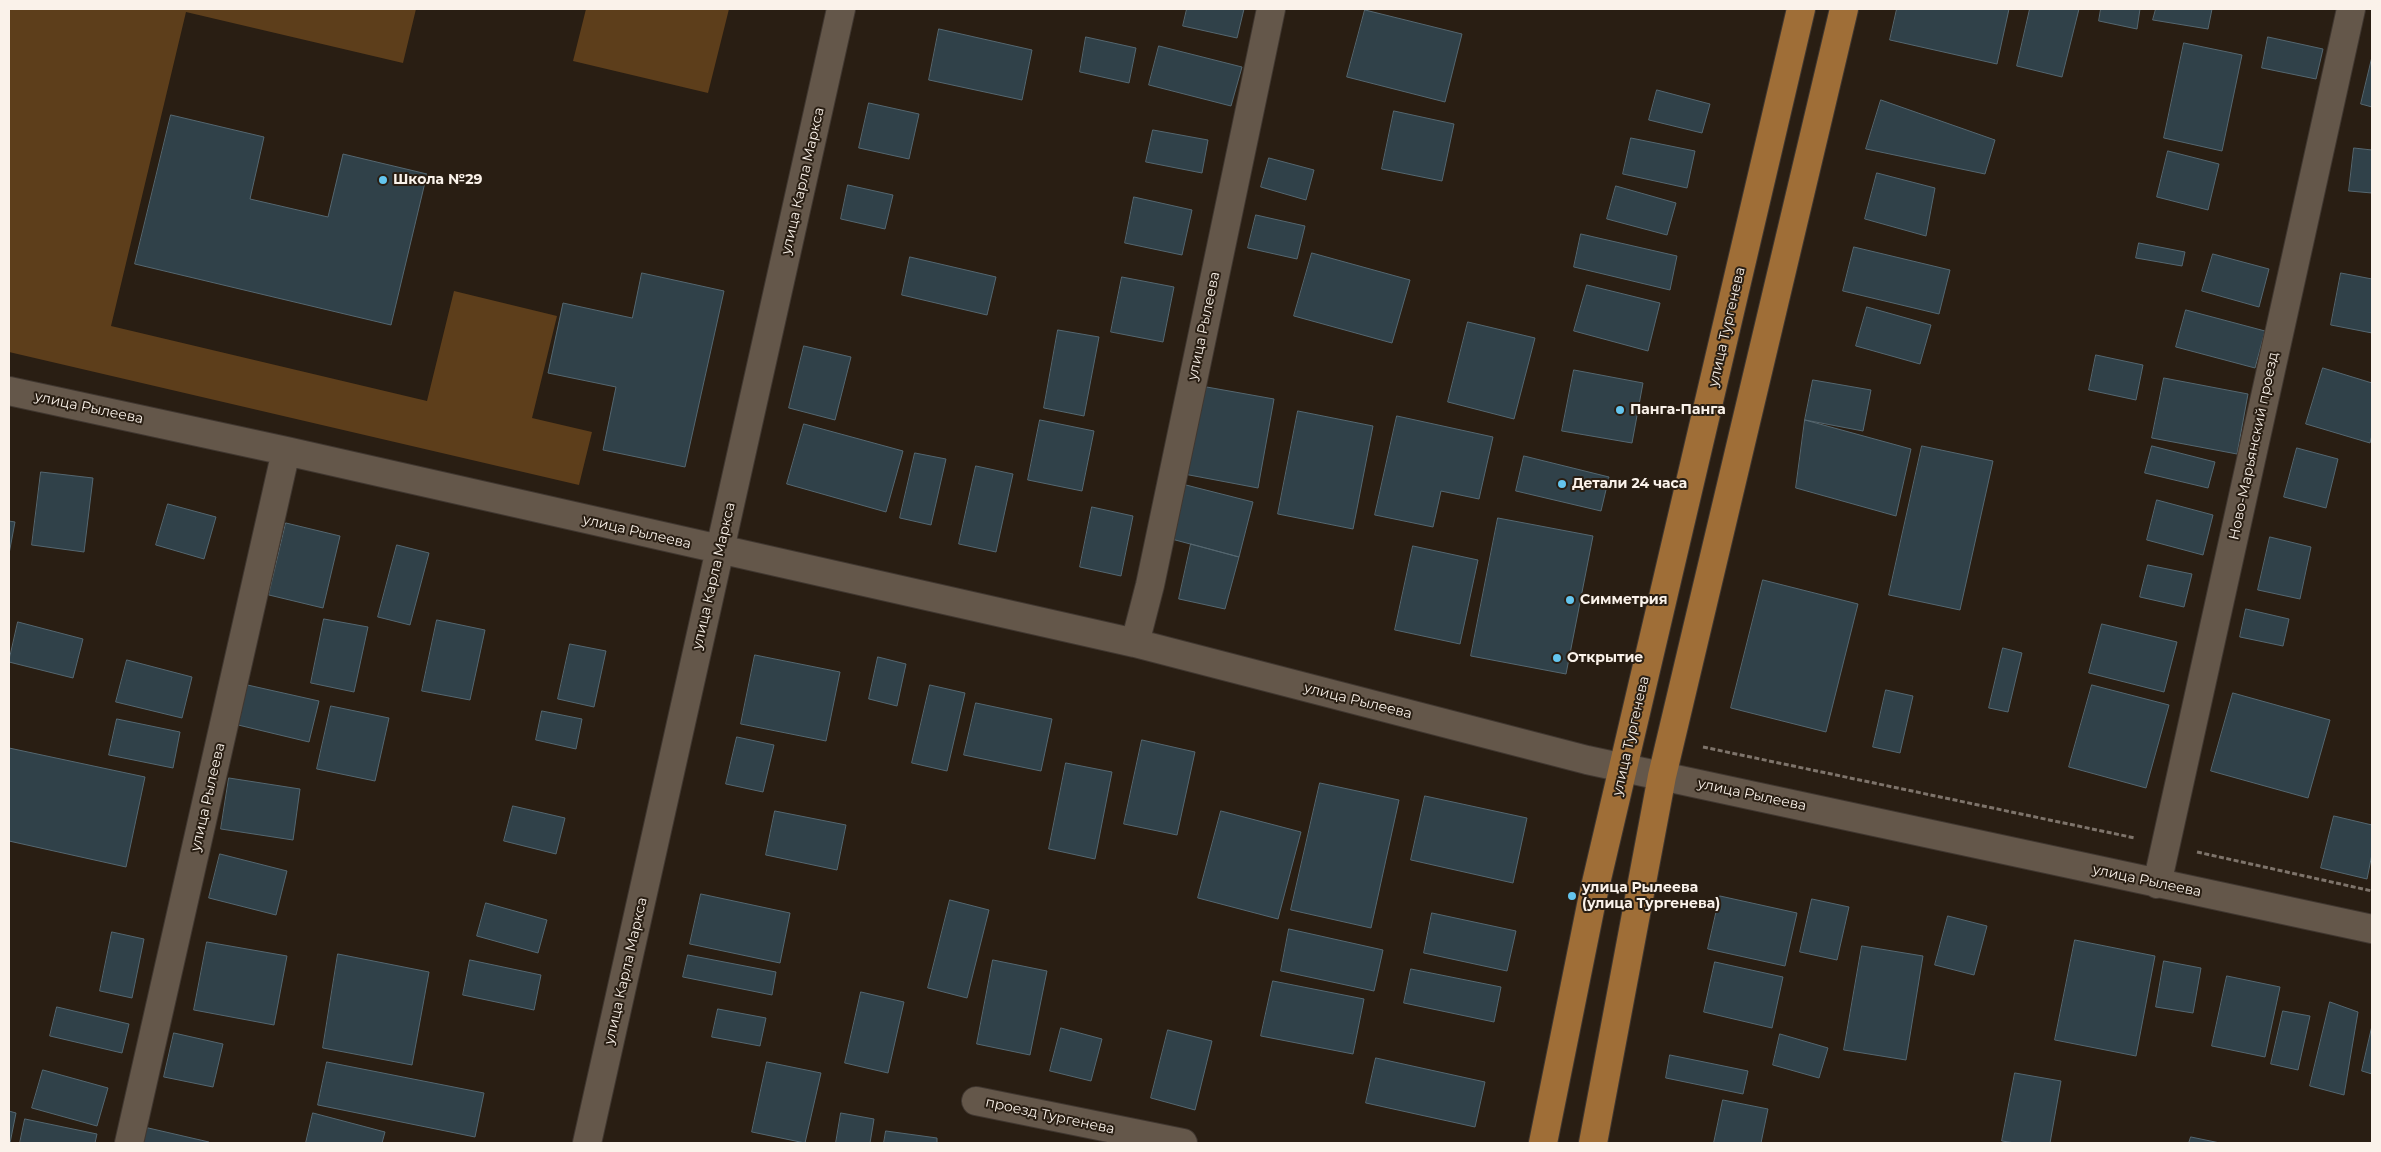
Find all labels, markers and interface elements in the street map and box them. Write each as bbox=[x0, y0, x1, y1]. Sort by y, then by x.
street label: улица Карла Маркса bbox=[778, 106, 828, 256]
place label: Школа №29 bbox=[393, 172, 482, 188]
marker: Школа №29 bbox=[377, 174, 389, 186]
street label: улица Тургенева bbox=[1705, 266, 1749, 388]
street label: улица Рылеева bbox=[1184, 270, 1224, 382]
street label: Ново-Марьянский проезд bbox=[2226, 350, 2282, 542]
street label: улица Рылеева bbox=[33, 388, 145, 428]
place label: Панга-Панга bbox=[1630, 402, 1726, 418]
marker: Панга-Панга bbox=[1614, 404, 1626, 416]
place label: Детали 24 часа bbox=[1572, 476, 1687, 492]
marker: Детали 24 часа bbox=[1556, 478, 1568, 490]
street label: улица Карла Маркса bbox=[689, 501, 739, 651]
street label: улица Рылеева bbox=[581, 511, 693, 553]
place label: Симметрия bbox=[1580, 592, 1668, 608]
marker: Симметрия bbox=[1564, 594, 1576, 606]
place label: Открытие bbox=[1567, 650, 1643, 666]
marker: Открытие bbox=[1551, 652, 1563, 664]
street label: улица Тургенева bbox=[1609, 675, 1653, 797]
street label: улица Рылеева bbox=[1302, 679, 1414, 723]
street label: улица Рылеева bbox=[187, 741, 229, 853]
street label: улица Рылеева bbox=[1696, 775, 1808, 815]
street label: улица Рылеева bbox=[2091, 861, 2203, 901]
place label: улица Рылеева (улица Тургенева) bbox=[1582, 880, 1720, 912]
marker: улица Рылеева (улица Тургенева) bbox=[1566, 890, 1578, 902]
street label: улица Карла Маркса bbox=[601, 896, 651, 1046]
street label: проезд Тургенева bbox=[984, 1094, 1116, 1138]

